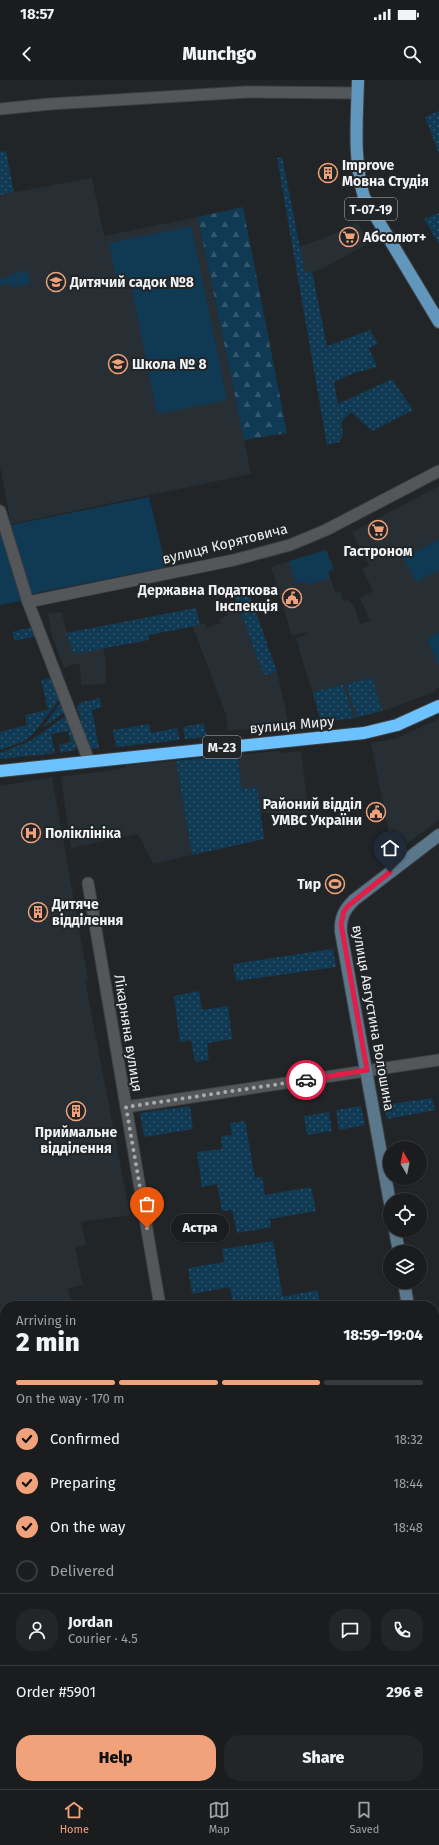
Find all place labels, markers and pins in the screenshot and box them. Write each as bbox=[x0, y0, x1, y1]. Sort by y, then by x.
place label: Improve Мовна Студія bbox=[342, 157, 429, 190]
building icon: Improve Мовна Студія bbox=[317, 162, 339, 184]
supermarket icon: Абсолют+ bbox=[338, 226, 360, 248]
place label: Абсолют+ bbox=[362, 229, 426, 246]
school or university icon: Дитячий садок №8 bbox=[45, 271, 67, 293]
place label: Дитячий садок №8 bbox=[69, 274, 194, 291]
school or university icon: Школа № 8 bbox=[107, 353, 129, 375]
place label: Школа № 8 bbox=[132, 356, 207, 373]
supermarket icon: Гастроном bbox=[367, 519, 389, 541]
place label: Гастроном bbox=[343, 543, 413, 560]
place label: Державна Податкова Інспекція bbox=[137, 582, 278, 615]
public building icon: Державна Податкова Інспекція bbox=[281, 587, 303, 609]
place label: Районий відділ УМВС України bbox=[263, 796, 362, 829]
public building icon: Районий відділ УМВС України bbox=[365, 801, 387, 823]
hospital icon: Поліклініка bbox=[20, 822, 42, 844]
place label: Поліклініка bbox=[45, 825, 121, 842]
pin bbox=[373, 831, 407, 872]
sports icon: Тир bbox=[324, 873, 346, 895]
place label: Тир bbox=[297, 876, 321, 893]
place label: Дитяче відділення bbox=[51, 896, 123, 929]
building icon: Дитяче відділення bbox=[27, 901, 49, 923]
building icon: Приймальне відділення bbox=[65, 1100, 87, 1122]
place label: Приймальне відділення bbox=[35, 1124, 118, 1157]
pin bbox=[130, 1187, 164, 1228]
callout: Астра bbox=[171, 1214, 229, 1242]

